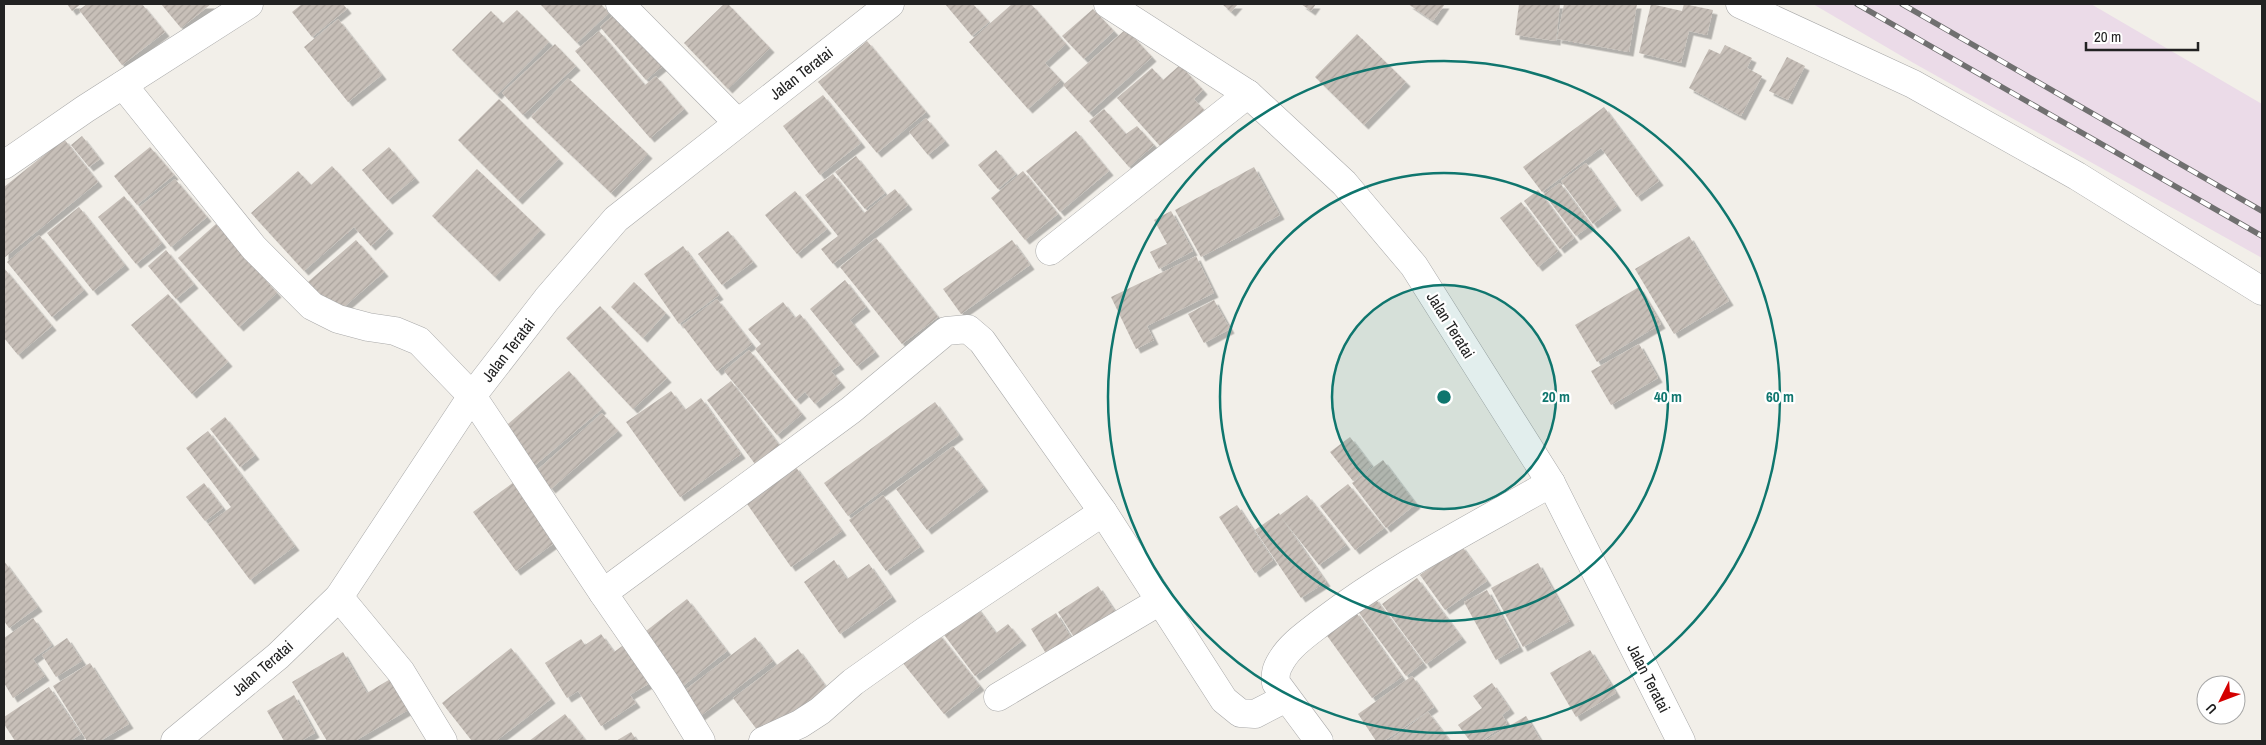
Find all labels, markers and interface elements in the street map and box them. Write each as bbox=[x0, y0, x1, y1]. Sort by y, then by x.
scale bar bbox=[2086, 20, 2198, 52]
text: 20 m bbox=[2094, 26, 2121, 47]
street label: Jalan Teratai bbox=[765, 41, 837, 105]
street label: Jalan Teratai bbox=[1422, 287, 1480, 363]
street label: Jalan Teratai bbox=[476, 314, 540, 386]
text: 20 m bbox=[1542, 386, 1570, 407]
text: 40 m bbox=[1654, 386, 1682, 407]
text: 60 m bbox=[1766, 386, 1794, 407]
centre of rings bbox=[1435, 388, 1453, 406]
street label: Jalan Teratai bbox=[227, 635, 297, 701]
street label: Jalan Teratai bbox=[1622, 640, 1676, 716]
north arrow bbox=[2196, 675, 2246, 725]
text: U bbox=[2202, 700, 2221, 718]

